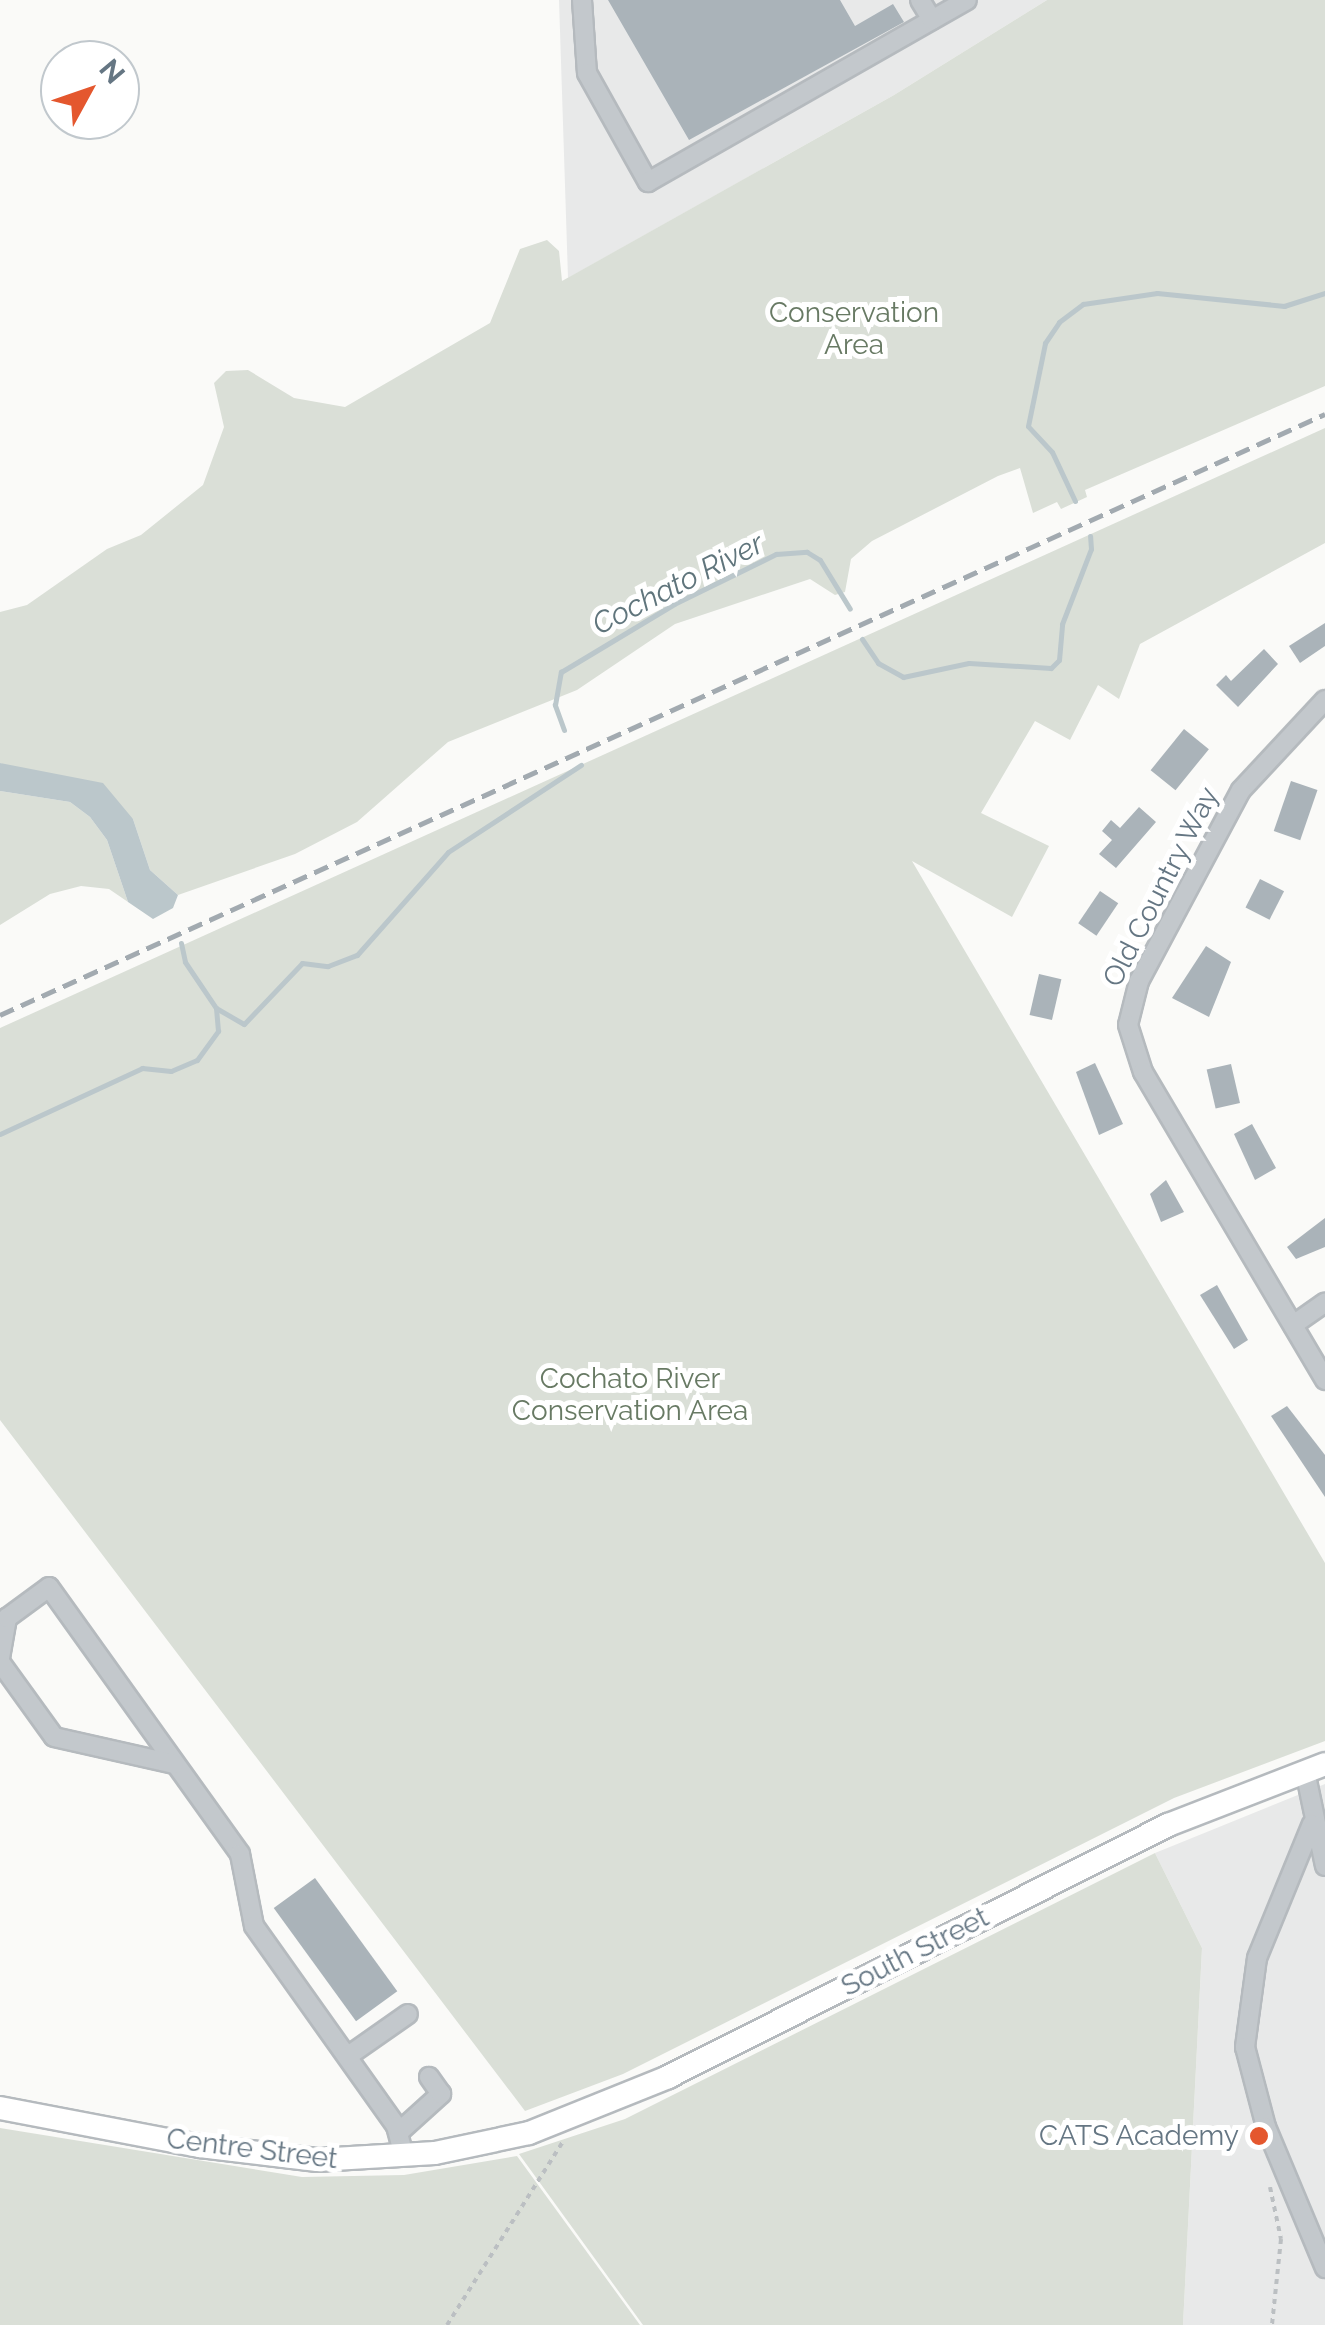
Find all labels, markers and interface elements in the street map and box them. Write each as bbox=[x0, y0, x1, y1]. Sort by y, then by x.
north arrow bbox=[40, 40, 140, 140]
text: N bbox=[92, 53, 131, 90]
park label: Conservation Area bbox=[769, 296, 939, 362]
water label: Cochato River bbox=[586, 525, 770, 643]
street label: Old Country Way bbox=[1096, 781, 1226, 993]
park label: Cochato River Conservation Area bbox=[511, 1362, 749, 1428]
street label: South Street bbox=[836, 1901, 994, 2003]
place label: CATS Academy bbox=[1038, 2119, 1239, 2153]
street label: Centre Street bbox=[165, 2122, 339, 2176]
marker: CATS Academy bbox=[1248, 2125, 1270, 2147]

